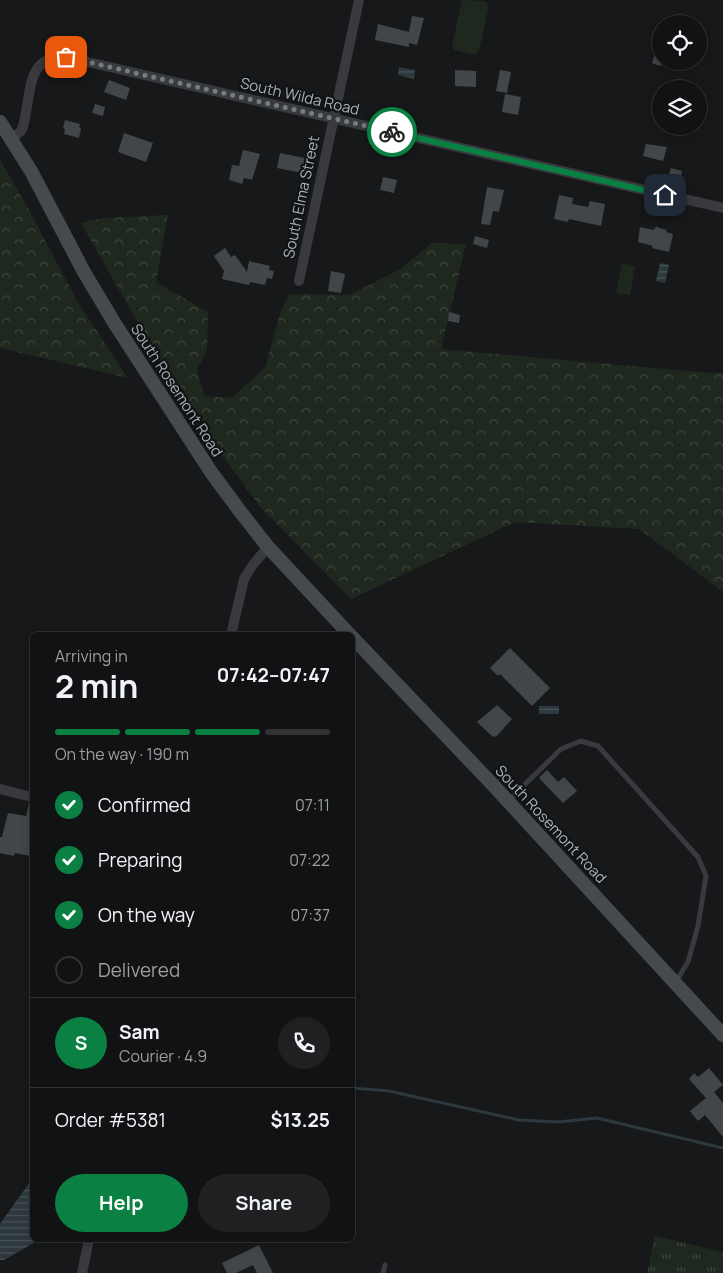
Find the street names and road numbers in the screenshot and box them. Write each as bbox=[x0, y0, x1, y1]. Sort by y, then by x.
street label: South Wilda Road bbox=[238, 72, 362, 120]
street label: South Elma Street bbox=[278, 134, 324, 260]
street label: South Rosemont Road bbox=[126, 319, 228, 461]
street label: South Rosemont Road bbox=[491, 760, 611, 888]

